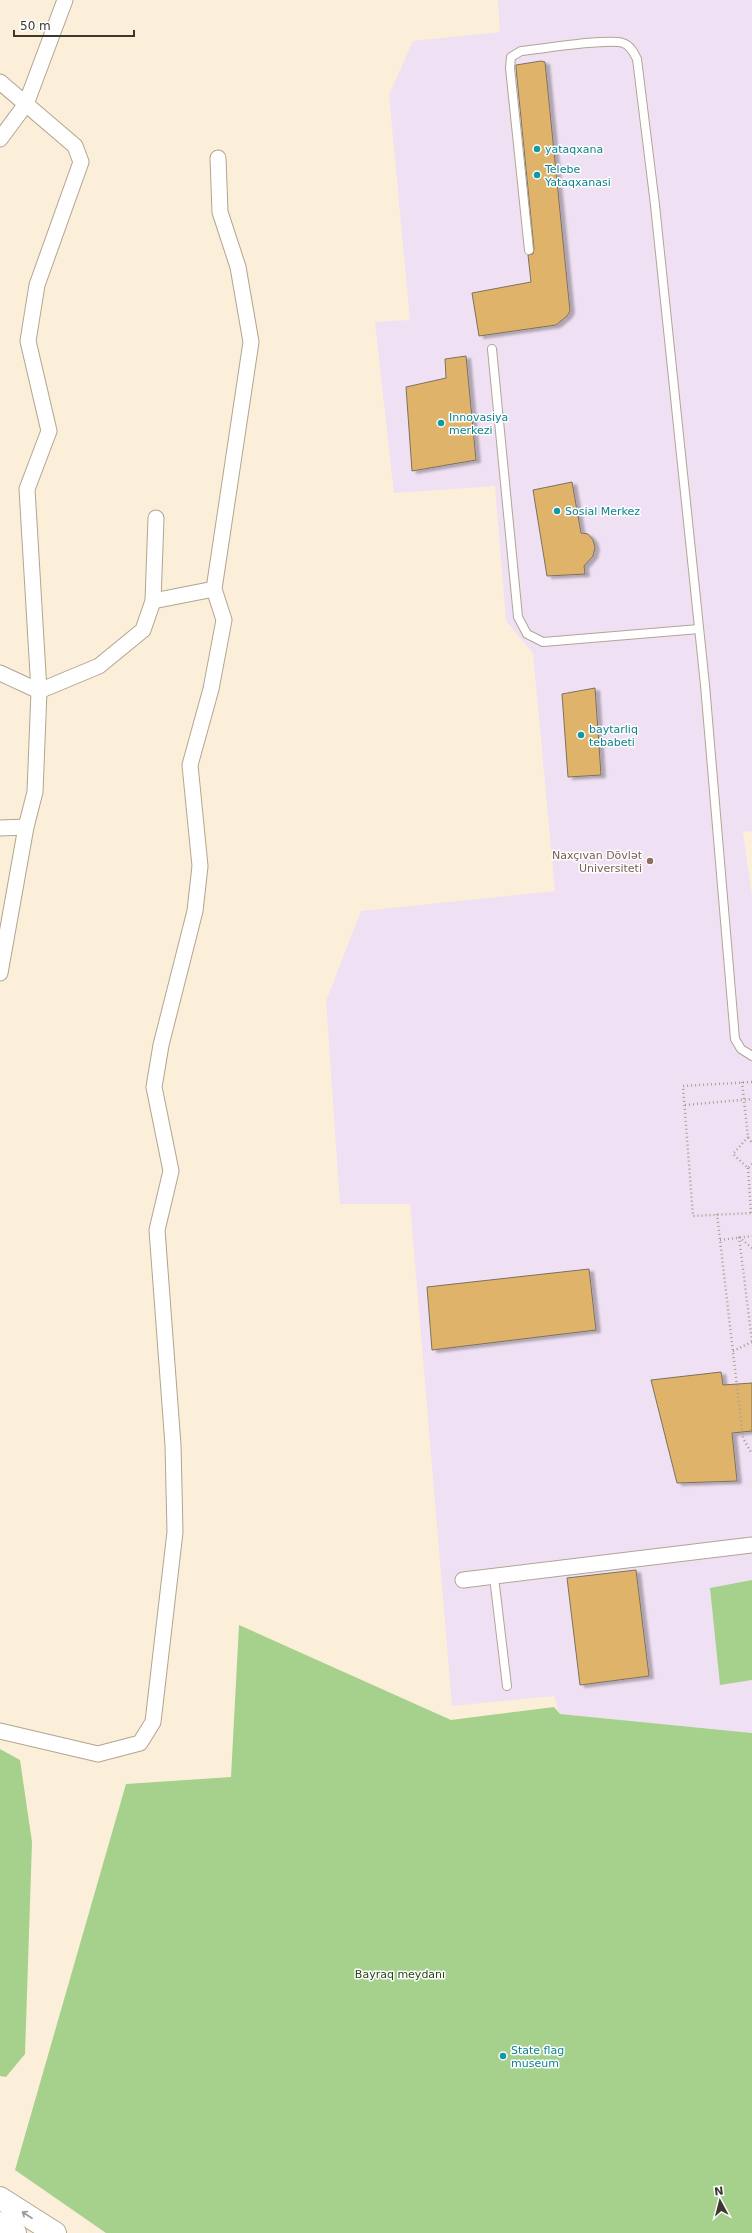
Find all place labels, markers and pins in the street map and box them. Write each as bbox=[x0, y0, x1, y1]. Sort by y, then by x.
place label: yataqxana bbox=[545, 143, 603, 156]
marker: yataqxana bbox=[532, 144, 542, 154]
place label: Telebe Yataqxanasi bbox=[544, 163, 611, 189]
marker: Telebe Yataqxanasi bbox=[532, 170, 542, 180]
place label: Innovasiya merkezi bbox=[449, 411, 508, 437]
marker: Innovasiya merkezi bbox=[436, 418, 446, 428]
place label: Sosial Merkez bbox=[565, 505, 640, 518]
marker: Sosial Merkez bbox=[552, 506, 562, 516]
place label: baytarliq tebabeti bbox=[589, 723, 638, 749]
marker: baytarliq tebabeti bbox=[576, 730, 586, 740]
place label: Naxçıvan Dövlət Universiteti bbox=[552, 849, 643, 875]
marker: Naxçıvan Dövlət Universiteti bbox=[645, 856, 655, 866]
place label: State flag museum bbox=[511, 2044, 564, 2070]
marker: State flag museum bbox=[498, 2051, 508, 2061]

